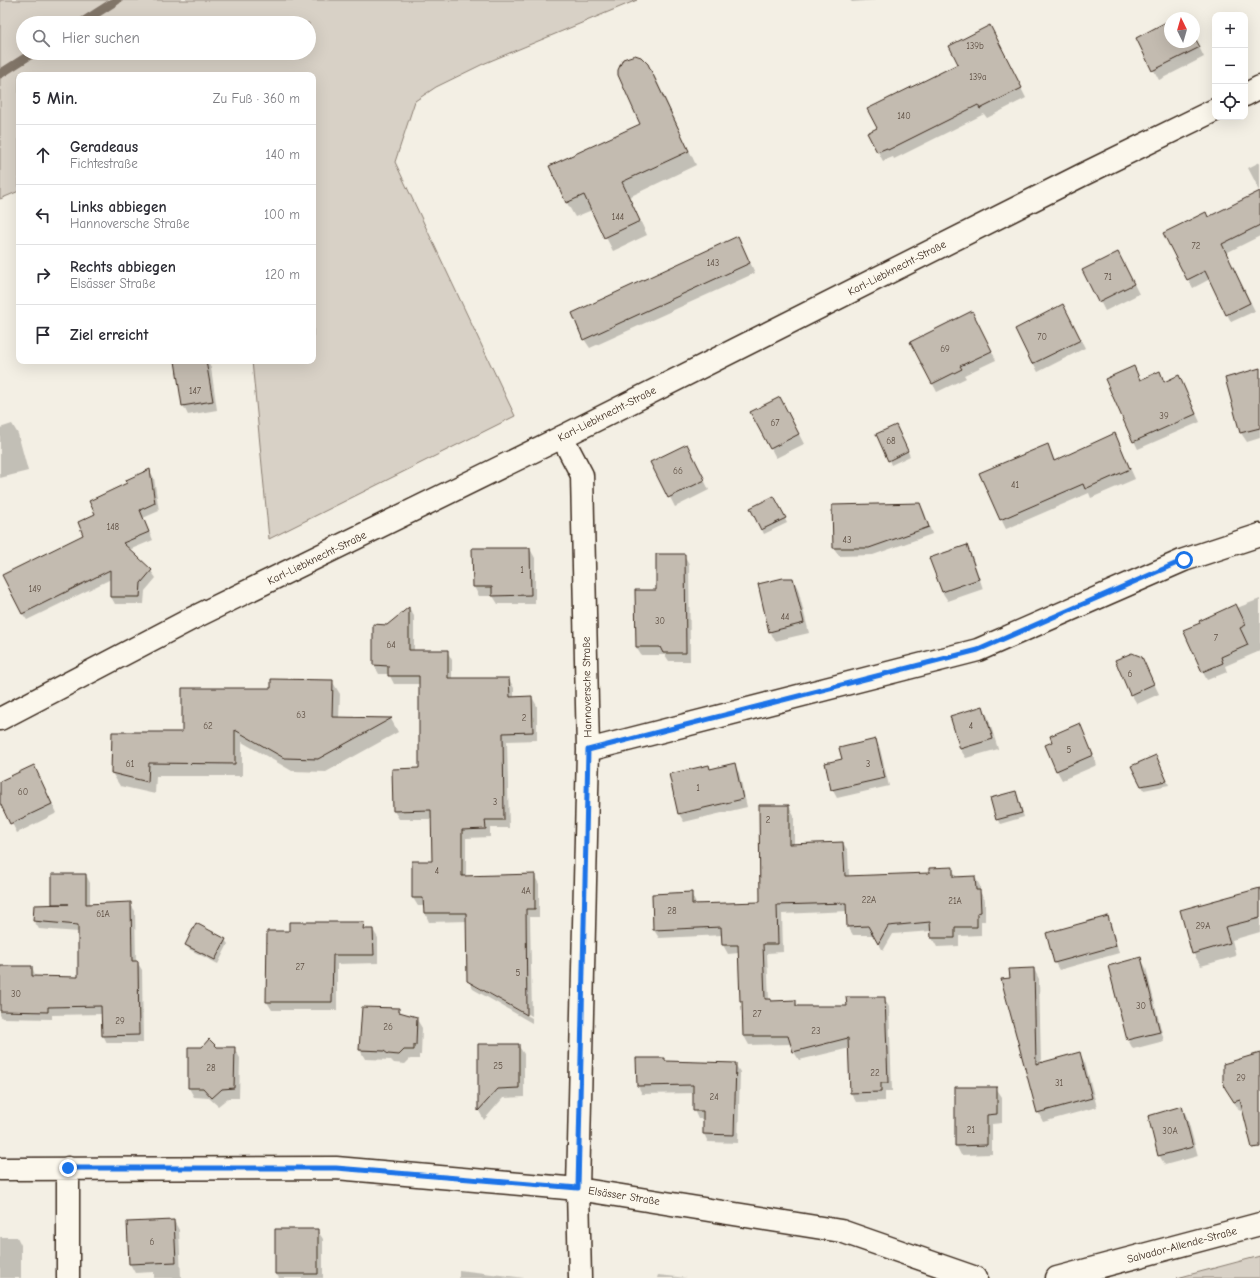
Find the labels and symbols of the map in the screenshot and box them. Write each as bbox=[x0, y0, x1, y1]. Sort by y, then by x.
north arrow bbox=[1164, 12, 1200, 48]
house number: 139b bbox=[966, 41, 984, 51]
house number: 139a bbox=[969, 72, 987, 82]
house number: 140 bbox=[897, 111, 911, 121]
house number: 144 bbox=[612, 212, 624, 222]
street label: Karl-Liebknecht-Straße bbox=[846, 237, 949, 298]
house number: 72 bbox=[1192, 241, 1201, 251]
house number: 143 bbox=[707, 258, 719, 268]
house number: 71 bbox=[1104, 272, 1112, 282]
house number: 70 bbox=[1037, 332, 1047, 342]
house number: 69 bbox=[940, 344, 950, 354]
street label: Karl-Liebknecht-Straße bbox=[556, 383, 659, 444]
house number: 147 bbox=[189, 386, 202, 396]
house number: 39 bbox=[1159, 411, 1169, 421]
house number: 67 bbox=[770, 418, 780, 428]
house number: 68 bbox=[886, 436, 896, 446]
house number: 66 bbox=[673, 466, 683, 476]
house number: 41 bbox=[1011, 480, 1019, 490]
house number: 148 bbox=[107, 522, 120, 532]
street label: Karl-Liebknecht-Straße bbox=[265, 528, 369, 588]
house number: 43 bbox=[843, 535, 851, 545]
route start bbox=[1175, 551, 1193, 569]
house number: 1 bbox=[520, 565, 524, 575]
house number: 149 bbox=[29, 584, 42, 594]
house number: 44 bbox=[781, 612, 789, 622]
house number: 30 bbox=[655, 616, 665, 626]
house number: 7 bbox=[1214, 633, 1219, 643]
street label: Hannoversche Straße bbox=[580, 636, 594, 738]
house number: 64 bbox=[386, 640, 396, 650]
house number: 6 bbox=[1128, 669, 1133, 679]
house number: 63 bbox=[296, 710, 306, 720]
house number: 2 bbox=[522, 713, 527, 723]
house number: 62 bbox=[203, 721, 213, 731]
house number: 4 bbox=[969, 721, 973, 731]
house number: 5 bbox=[1067, 745, 1072, 755]
house number: 61 bbox=[126, 759, 135, 769]
house number: 3 bbox=[866, 759, 870, 769]
house number: 1 bbox=[696, 783, 700, 793]
house number: 60 bbox=[18, 787, 28, 797]
house number: 3 bbox=[493, 797, 497, 807]
house number: 2 bbox=[766, 815, 771, 825]
house number: 4 bbox=[435, 866, 439, 876]
house number: 4A bbox=[521, 886, 531, 896]
house number: 22A bbox=[862, 895, 876, 905]
house number: 21A bbox=[948, 896, 962, 906]
house number: 28 bbox=[667, 906, 677, 916]
house number: 61A bbox=[96, 909, 110, 919]
house number: 29A bbox=[1196, 921, 1210, 931]
house number: 27 bbox=[296, 962, 305, 972]
house number: 5 bbox=[516, 968, 521, 978]
house number: 30 bbox=[11, 989, 21, 999]
house number: 30 bbox=[1136, 1001, 1146, 1011]
house number: 27 bbox=[753, 1009, 762, 1019]
house number: 29 bbox=[115, 1016, 125, 1026]
house number: 26 bbox=[383, 1022, 393, 1032]
house number: 23 bbox=[811, 1026, 821, 1036]
house number: 25 bbox=[493, 1061, 503, 1071]
house number: 28 bbox=[206, 1063, 216, 1073]
house number: 22 bbox=[870, 1068, 880, 1078]
house number: 29 bbox=[1236, 1073, 1246, 1083]
house number: 31 bbox=[1055, 1078, 1063, 1088]
house number: 24 bbox=[709, 1092, 719, 1102]
house number: 21 bbox=[967, 1125, 976, 1135]
house number: 30A bbox=[1162, 1126, 1178, 1136]
route end bbox=[59, 1159, 77, 1177]
street label: Elsässer Straße bbox=[587, 1184, 661, 1208]
street label: Salvador-Allende-Straße bbox=[1126, 1224, 1239, 1266]
house number: 6 bbox=[150, 1237, 155, 1247]

